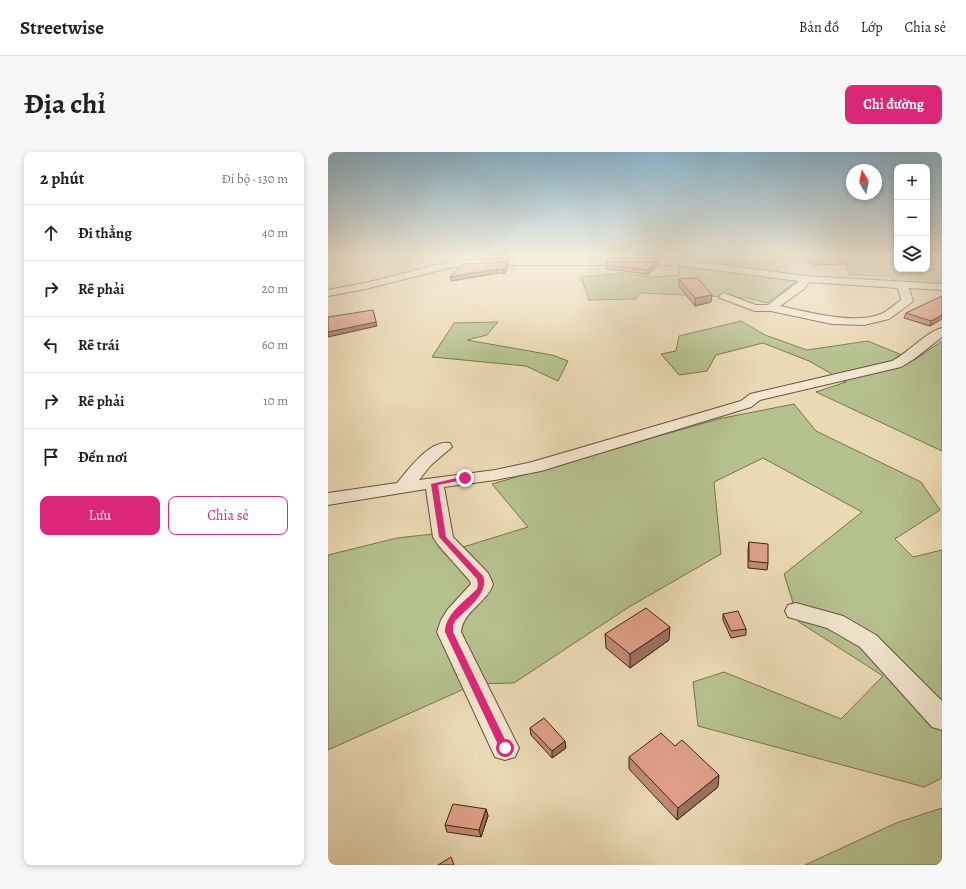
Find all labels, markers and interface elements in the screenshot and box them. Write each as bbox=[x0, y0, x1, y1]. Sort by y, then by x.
text: Streetwise bbox=[20, 15, 104, 41]
text: Bản đồ bbox=[799, 18, 839, 37]
text: Lớp bbox=[861, 18, 883, 37]
text: Chia sẻ bbox=[905, 18, 946, 37]
text: Địa chỉ bbox=[24, 85, 106, 123]
button: Chỉ đường bbox=[845, 85, 942, 124]
north arrow bbox=[846, 164, 882, 200]
map controls bbox=[894, 164, 930, 272]
button: + bbox=[894, 164, 930, 200]
text: 2 phút bbox=[40, 167, 84, 190]
text: Đi bộ · 130 m bbox=[222, 170, 288, 187]
button: − bbox=[894, 200, 930, 236]
icon: ahead bbox=[40, 222, 62, 244]
text: Đi thẳng bbox=[78, 223, 132, 243]
text: 40 m bbox=[262, 224, 288, 241]
button: layers bbox=[894, 236, 930, 272]
icon: right bbox=[40, 278, 62, 300]
text: Rẽ phải bbox=[78, 279, 124, 299]
text: 20 m bbox=[262, 280, 288, 297]
icon: left bbox=[40, 334, 62, 356]
text: Rẽ trái bbox=[78, 335, 119, 355]
text: 60 m bbox=[262, 336, 288, 353]
icon: right bbox=[40, 390, 62, 412]
text: Rẽ phải bbox=[78, 391, 124, 411]
text: 10 m bbox=[263, 392, 288, 409]
icon: arrive bbox=[40, 446, 62, 468]
text: Đến nơi bbox=[78, 447, 127, 467]
route end bbox=[456, 469, 474, 487]
button: Lưu bbox=[40, 496, 160, 535]
button: Chia sẻ bbox=[168, 496, 288, 535]
route start bbox=[496, 739, 514, 757]

